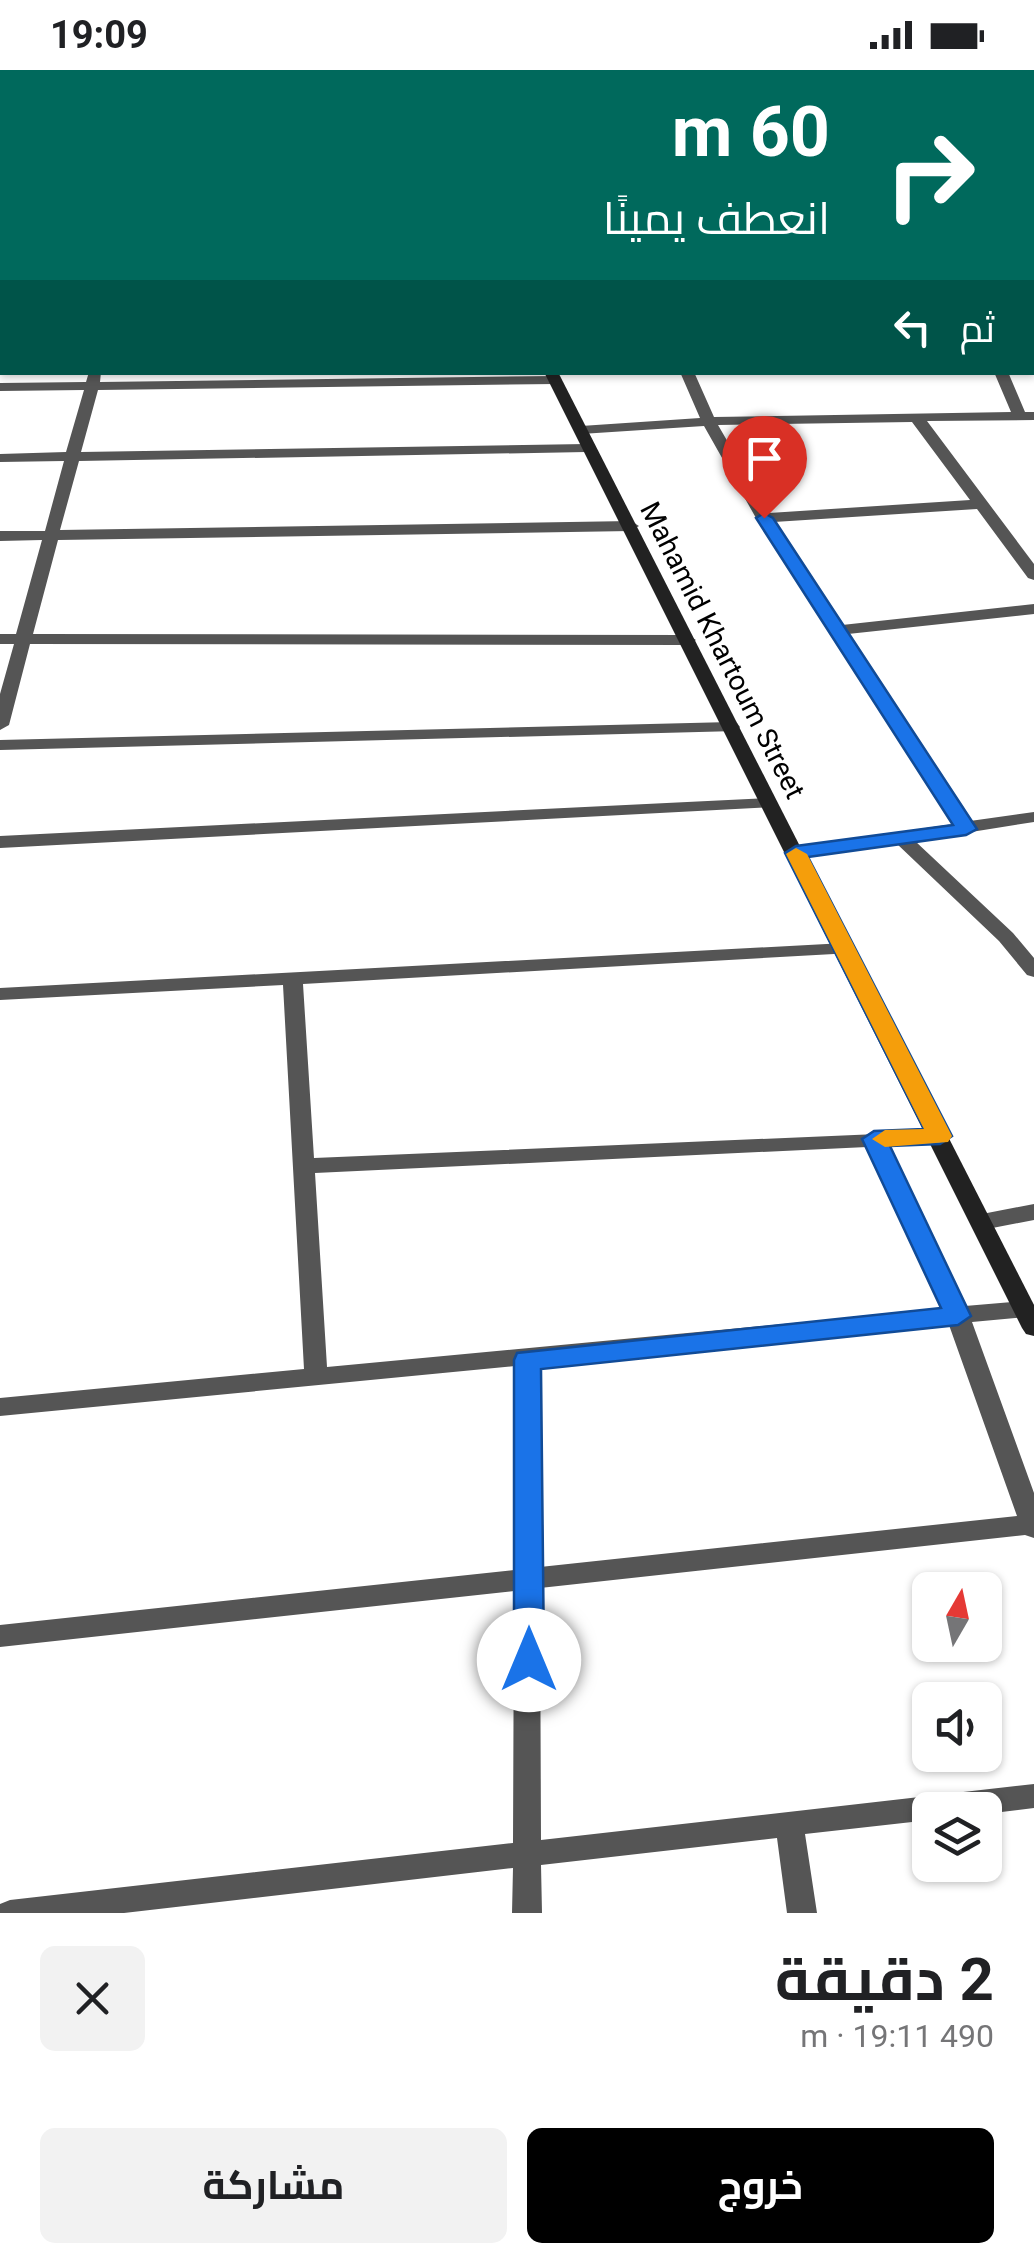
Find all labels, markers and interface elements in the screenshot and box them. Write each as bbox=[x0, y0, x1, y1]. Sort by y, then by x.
text: 19:09 bbox=[50, 13, 148, 57]
text: 60 m bbox=[672, 91, 830, 173]
icon: right bbox=[865, 110, 995, 240]
text: انعطف يمينًا bbox=[603, 192, 830, 245]
icon: left bbox=[885, 300, 940, 355]
text: ثم bbox=[960, 307, 995, 351]
pin bbox=[722, 416, 807, 519]
icon: arrive bbox=[737, 431, 792, 486]
street label: Mahamid Khartoum Street bbox=[633, 496, 812, 804]
north arrow bbox=[912, 1572, 1002, 1662]
map controls bbox=[912, 1572, 1002, 1882]
position arrow bbox=[477, 1608, 581, 1712]
button: sound bbox=[912, 1682, 1002, 1772]
button: layers bbox=[912, 1792, 1002, 1882]
text: 2 دقيقة bbox=[775, 1944, 994, 2015]
button: close bbox=[40, 1946, 145, 2051]
text: 490 m · 19:11 bbox=[800, 2017, 994, 2055]
button: مشاركة bbox=[40, 2128, 507, 2243]
button: خروج bbox=[527, 2128, 994, 2243]

